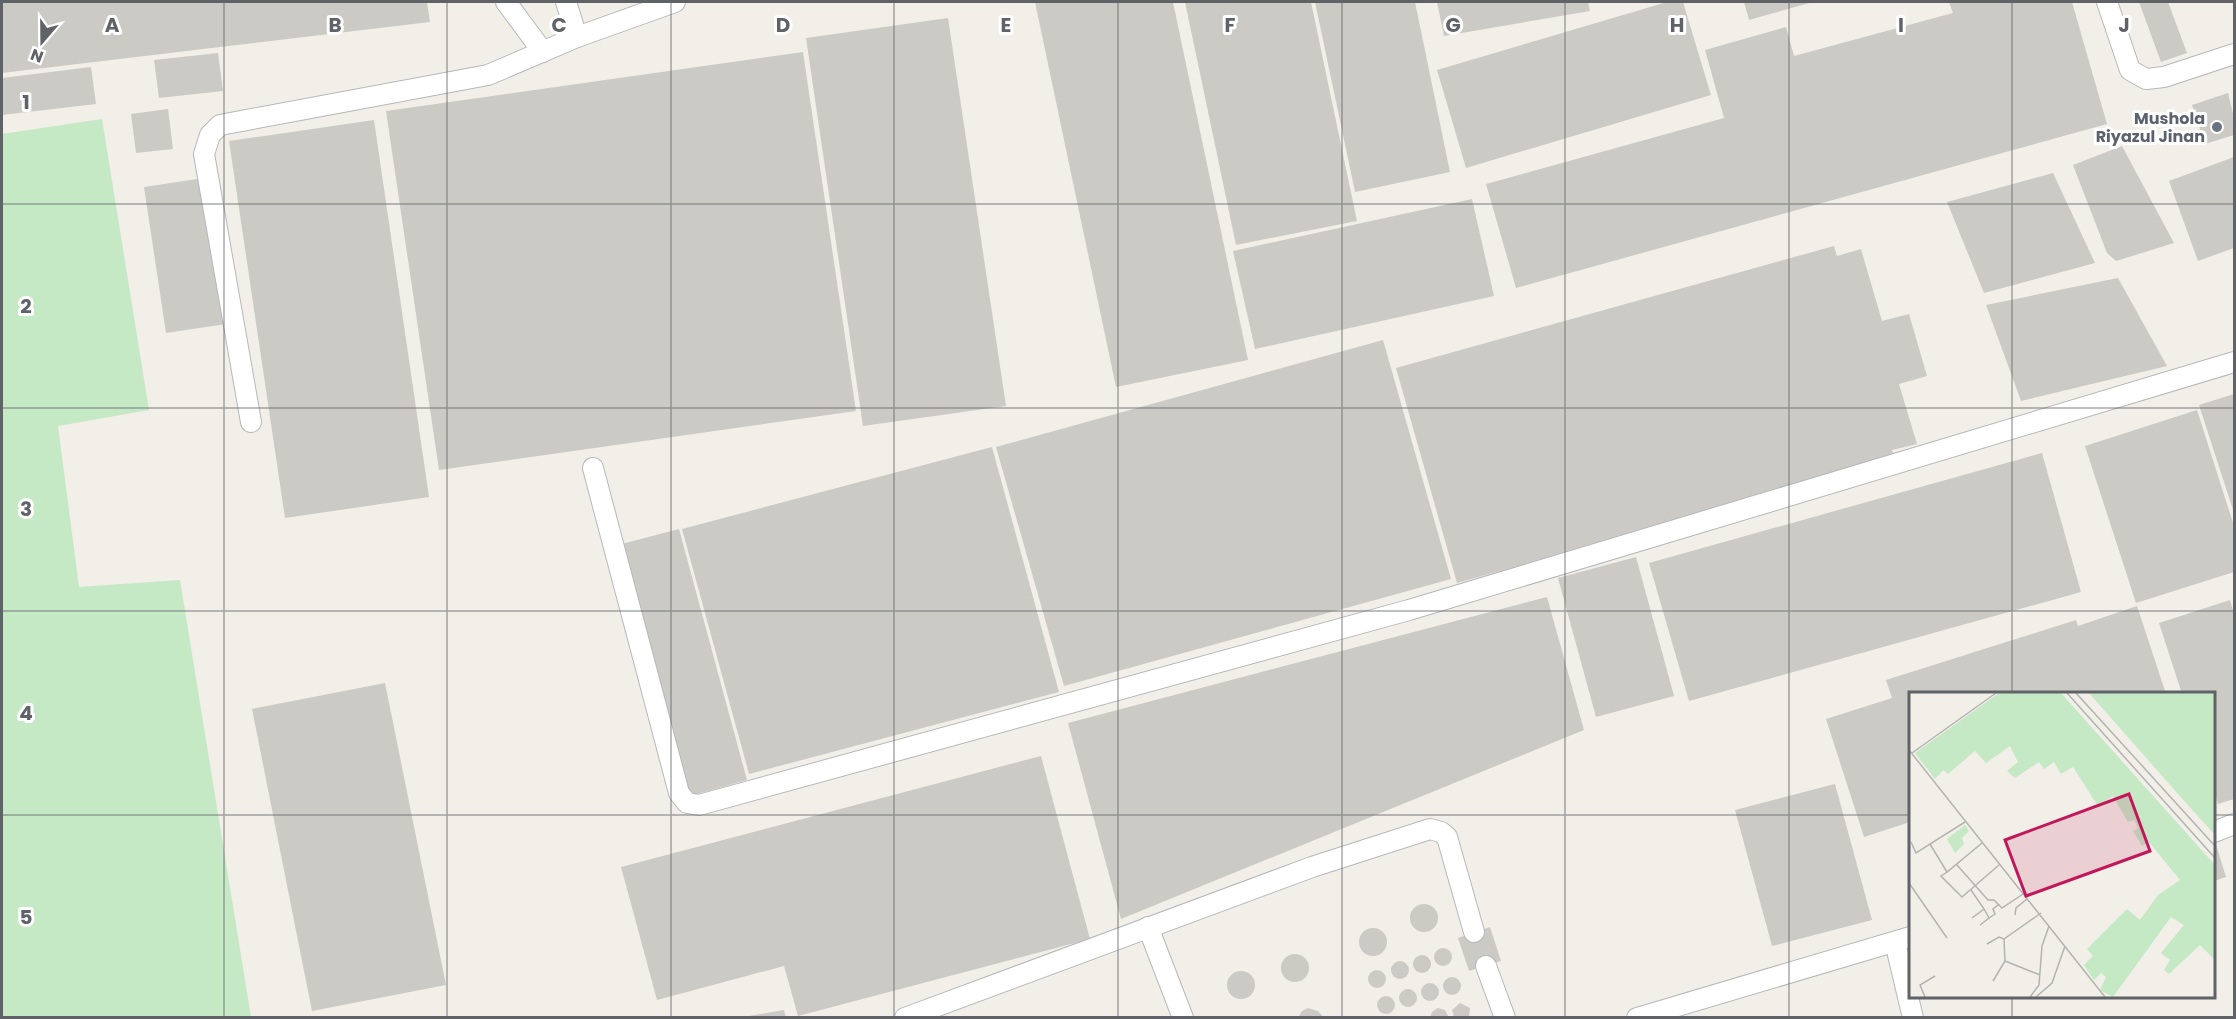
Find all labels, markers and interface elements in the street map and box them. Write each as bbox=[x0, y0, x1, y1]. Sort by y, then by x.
text: A bbox=[105, 11, 120, 39]
text: B bbox=[328, 11, 342, 39]
text: C bbox=[551, 11, 567, 39]
text: D bbox=[776, 11, 790, 39]
text: E bbox=[1001, 11, 1011, 39]
text: F bbox=[1225, 11, 1236, 39]
text: G bbox=[1445, 11, 1461, 39]
text: H bbox=[1670, 11, 1684, 39]
text: I bbox=[1898, 11, 1904, 39]
text: J bbox=[2118, 11, 2130, 39]
north arrow bbox=[12, 12, 72, 72]
text: N bbox=[27, 43, 47, 68]
text: 1 bbox=[22, 88, 30, 116]
place label: Mushola Riyazul Jinan bbox=[2096, 107, 2205, 148]
marker: Mushola Riyazul Jinan bbox=[2210, 120, 2224, 134]
text: 2 bbox=[20, 292, 32, 320]
text: 3 bbox=[20, 495, 32, 523]
inset map bbox=[1909, 692, 2215, 998]
text: 4 bbox=[19, 699, 33, 727]
text: 5 bbox=[20, 903, 33, 931]

